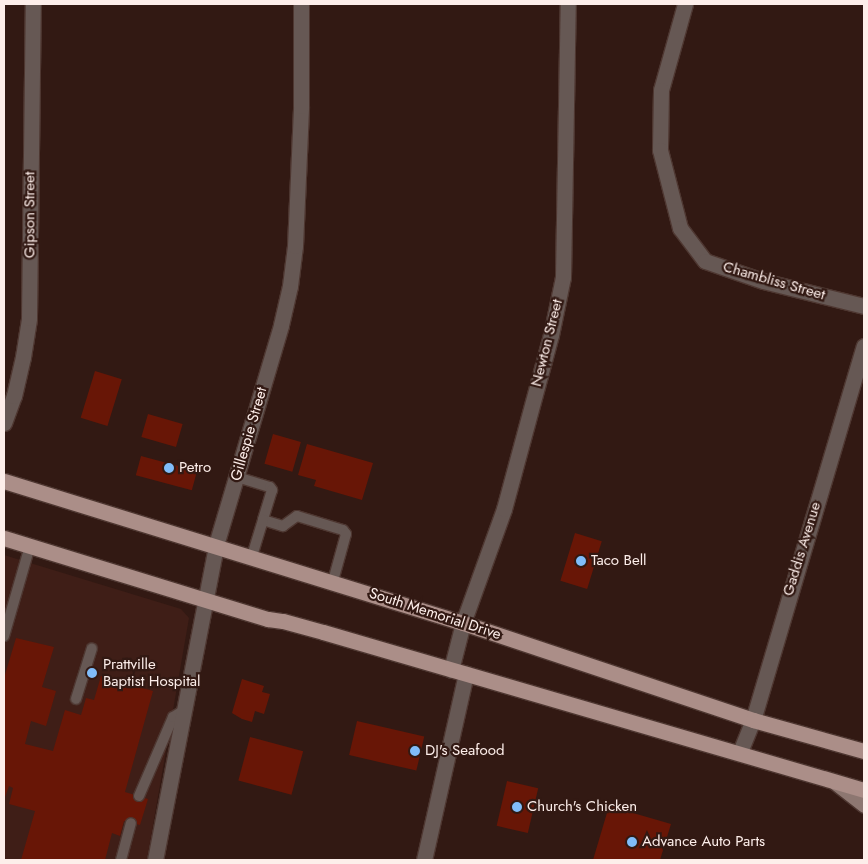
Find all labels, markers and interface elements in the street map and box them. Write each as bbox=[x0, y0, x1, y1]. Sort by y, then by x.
street label: Gipson Street bbox=[21, 172, 39, 258]
street label: Chambliss Street bbox=[721, 258, 827, 304]
street label: Newton Street bbox=[527, 298, 567, 388]
street label: Gillespie Street bbox=[227, 385, 271, 483]
place label: Petro bbox=[179, 459, 211, 477]
marker: Petro bbox=[163, 462, 175, 474]
street label: Gaddis Avenue bbox=[779, 500, 825, 598]
place label: Taco Bell bbox=[591, 552, 647, 570]
marker: Taco Bell bbox=[575, 555, 587, 567]
street label: South Memorial Drive bbox=[367, 584, 503, 644]
place label: Prattville Baptist Hospital bbox=[103, 655, 200, 690]
marker: Prattville Baptist Hospital bbox=[85, 666, 99, 680]
place label: DJ's Seafood bbox=[425, 742, 504, 760]
marker: DJ's Seafood bbox=[409, 745, 421, 757]
place label: Church's Chicken bbox=[527, 798, 637, 816]
marker: Church's Chicken bbox=[511, 801, 523, 813]
place label: Advance Auto Parts bbox=[642, 833, 765, 851]
marker: Advance Auto Parts bbox=[626, 836, 638, 848]

